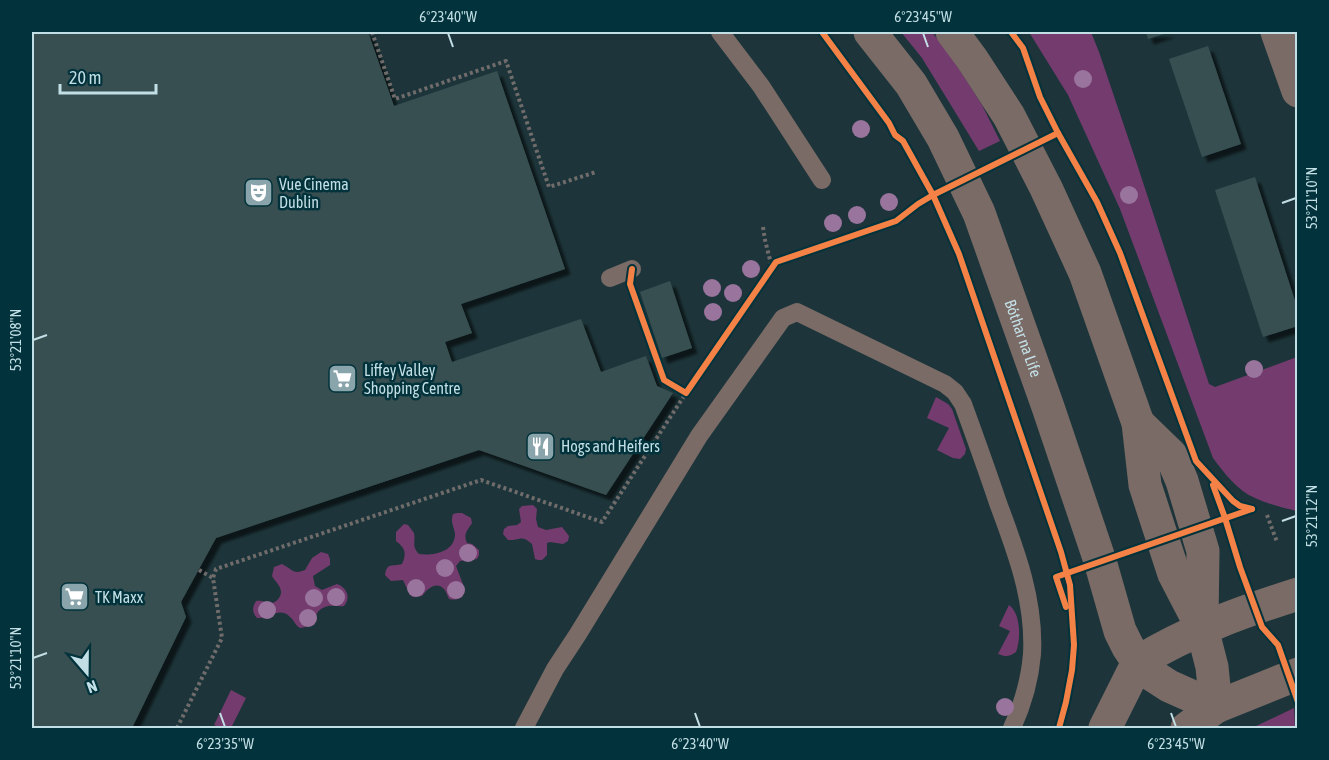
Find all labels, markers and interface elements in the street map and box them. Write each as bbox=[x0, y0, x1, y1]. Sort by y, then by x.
text: 6°23'40"W bbox=[419, 8, 477, 25]
text: 6°23'45"W bbox=[894, 8, 952, 25]
scale bar bbox=[60, 57, 156, 95]
text: 20 m bbox=[69, 67, 101, 88]
text: 53°21'10"N bbox=[1303, 167, 1320, 229]
place label: Vue Cinema Dublin bbox=[279, 175, 349, 211]
theatre icon: Vue Cinema Dublin bbox=[242, 177, 274, 209]
street label: Bóthar na Life bbox=[1001, 297, 1046, 379]
text: 53°21'08"N bbox=[7, 309, 24, 371]
place label: Liffey Valley Shopping Centre bbox=[364, 361, 461, 398]
supermarket icon: Liffey Valley Shopping Centre bbox=[327, 363, 359, 395]
restaurant icon: Hogs and Heifers bbox=[524, 430, 556, 462]
place label: Hogs and Heifers bbox=[561, 437, 660, 456]
text: 53°21'12"N bbox=[1303, 485, 1320, 547]
supermarket icon: TK Maxx bbox=[58, 581, 90, 613]
place label: TK Maxx bbox=[95, 588, 144, 606]
text: 53°21'10"N bbox=[7, 627, 24, 689]
north arrow bbox=[57, 643, 117, 703]
text: N bbox=[85, 677, 100, 697]
text: 6°23'35"W bbox=[196, 735, 254, 752]
text: 6°23'40"W bbox=[671, 735, 729, 752]
text: 6°23'45"W bbox=[1147, 735, 1205, 752]

